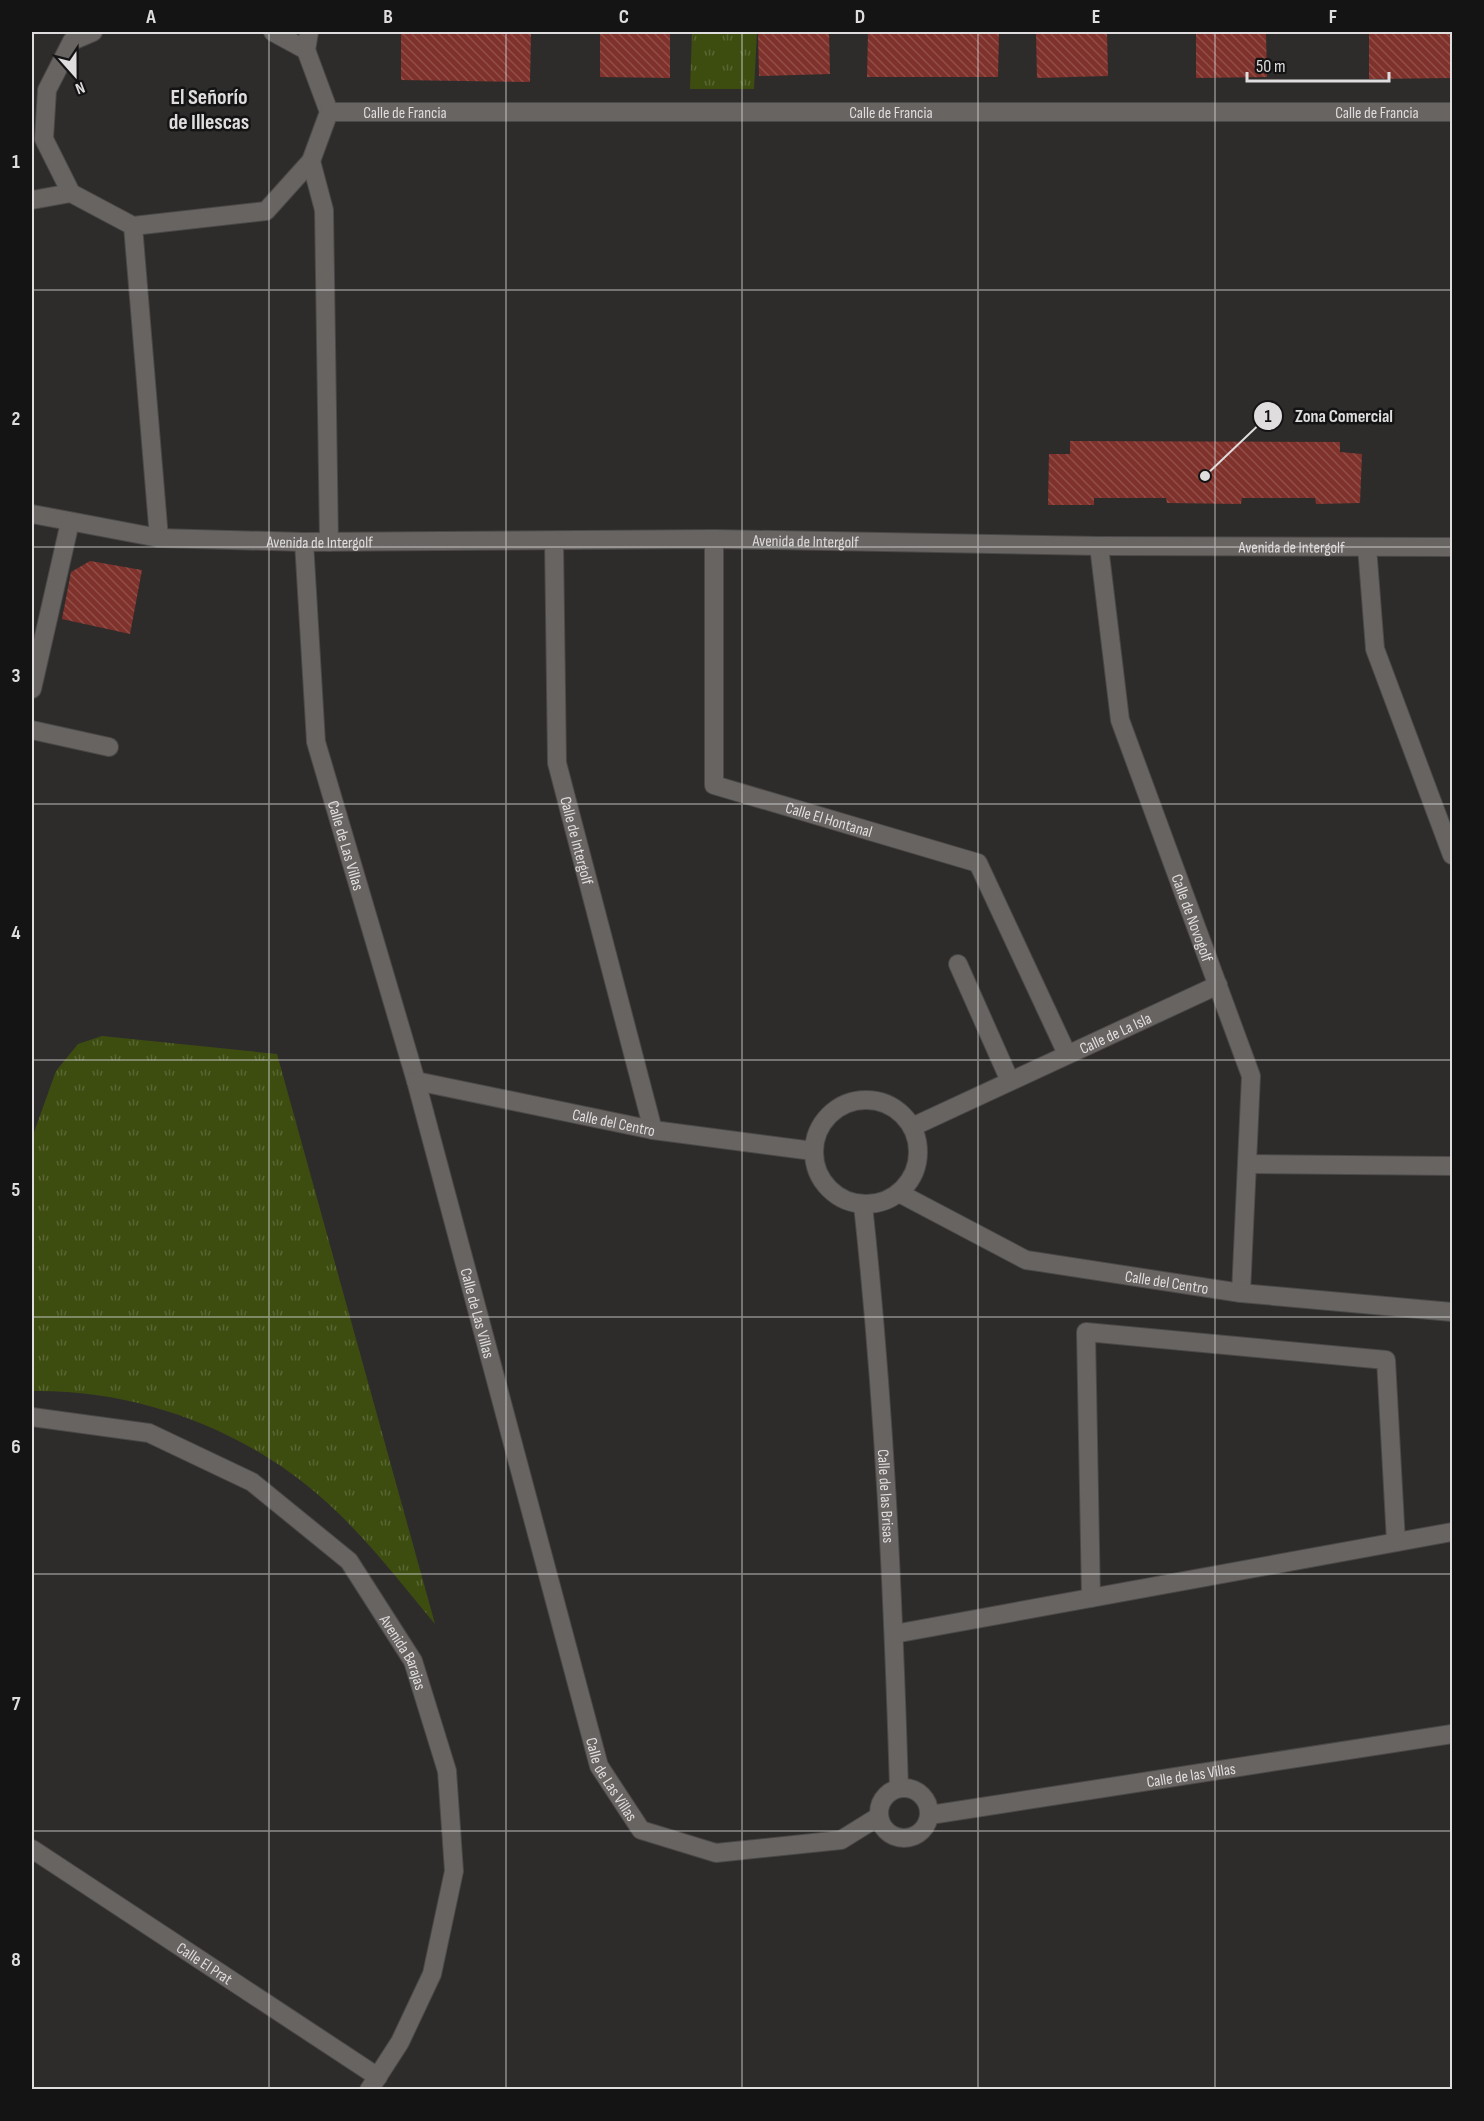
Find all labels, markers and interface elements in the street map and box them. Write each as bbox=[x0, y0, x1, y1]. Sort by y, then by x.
text: A bbox=[145, 5, 156, 29]
text: B bbox=[383, 5, 393, 29]
text: C bbox=[619, 5, 629, 29]
text: D bbox=[855, 5, 865, 29]
text: E bbox=[1092, 5, 1100, 29]
text: F bbox=[1329, 5, 1337, 29]
north arrow bbox=[45, 45, 105, 105]
scale bar bbox=[1247, 45, 1390, 83]
text: 50 m bbox=[1256, 56, 1286, 77]
text: N bbox=[72, 77, 87, 98]
district label: El Señorío de Illescas bbox=[169, 84, 249, 136]
street label: Calle de Francia bbox=[363, 104, 447, 123]
street label: Calle de Francia bbox=[849, 104, 933, 123]
street label: Calle de Francia bbox=[1335, 104, 1419, 123]
text: 1 bbox=[12, 150, 20, 174]
callout: Zona Comercial bbox=[1253, 398, 1404, 434]
text: 1 bbox=[1264, 406, 1272, 427]
text: Zona Comercial bbox=[1295, 406, 1393, 427]
text: 2 bbox=[12, 407, 20, 431]
street label: Avenida de Intergolf bbox=[751, 532, 859, 553]
street label: Avenida de Intergolf bbox=[265, 533, 373, 553]
street label: Avenida de Intergolf bbox=[1237, 538, 1345, 558]
text: 3 bbox=[12, 664, 21, 688]
street label: Calle de Intergolf bbox=[555, 795, 597, 887]
street label: Calle de Las Villas bbox=[323, 798, 367, 893]
street label: Calle El Hontanal bbox=[783, 799, 874, 842]
street label: Calle de Novogolf bbox=[1167, 872, 1216, 965]
text: 4 bbox=[11, 921, 21, 945]
street label: Calle de La Isla bbox=[1077, 1009, 1155, 1059]
street label: Calle del Centro bbox=[570, 1106, 657, 1141]
text: 5 bbox=[12, 1178, 21, 1202]
street label: Calle de Las Villas bbox=[455, 1266, 498, 1361]
street label: Calle del Centro bbox=[1123, 1267, 1210, 1299]
text: 6 bbox=[11, 1435, 21, 1459]
street label: Calle de las Brisas bbox=[873, 1449, 897, 1544]
street label: Avenida Barajas bbox=[374, 1611, 429, 1693]
text: 7 bbox=[12, 1692, 21, 1716]
street label: Calle de Las Villas bbox=[581, 1736, 641, 1825]
street label: Calle de las Villas bbox=[1145, 1760, 1237, 1792]
street label: Calle El Prat bbox=[173, 1939, 236, 1989]
text: 8 bbox=[11, 1948, 21, 1972]

